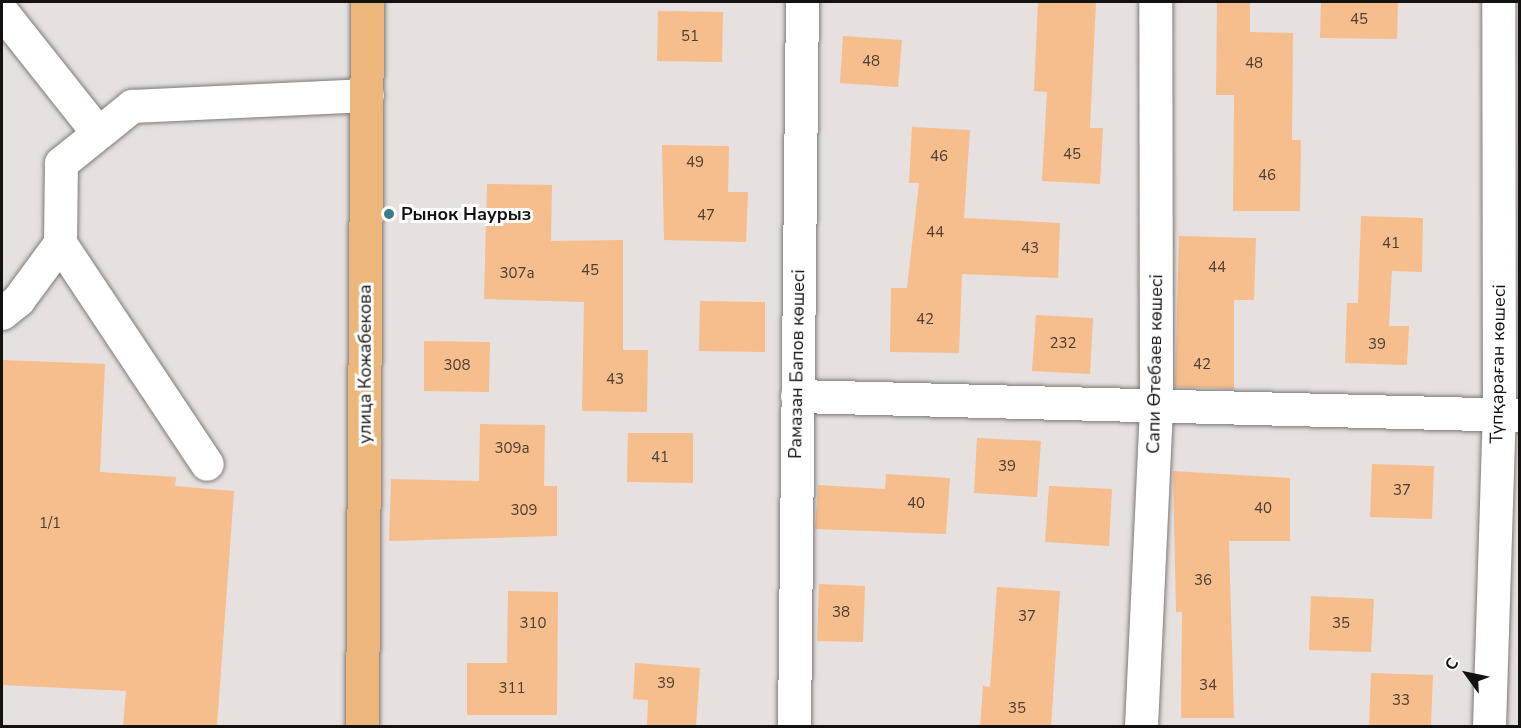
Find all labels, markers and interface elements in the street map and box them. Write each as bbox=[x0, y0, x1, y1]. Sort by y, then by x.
house number: 45 bbox=[1350, 11, 1368, 29]
house number: 51 bbox=[681, 28, 699, 46]
house number: 48 bbox=[862, 53, 880, 71]
house number: 48 bbox=[1245, 55, 1263, 73]
house number: 45 bbox=[1063, 146, 1081, 164]
house number: 46 bbox=[930, 148, 948, 166]
house number: 49 bbox=[686, 154, 704, 172]
house number: 46 bbox=[1258, 167, 1276, 185]
place label: Рынок Наурыз bbox=[401, 203, 531, 225]
marker: Рынок Наурыз bbox=[382, 207, 396, 221]
house number: 47 bbox=[697, 207, 715, 225]
house number: 44 bbox=[926, 224, 944, 242]
house number: 41 bbox=[1382, 235, 1400, 253]
house number: 43 bbox=[1021, 240, 1039, 258]
house number: 44 bbox=[1208, 259, 1226, 277]
house number: 45 bbox=[581, 262, 599, 280]
house number: 307а bbox=[499, 265, 535, 283]
street label: Рамазан Бапов көшесі bbox=[785, 269, 809, 459]
street label: Сапи Өтебаев көшесі bbox=[1143, 274, 1167, 454]
street label: улица Кожабекова bbox=[354, 284, 376, 444]
street label: Түпқараған көшесі bbox=[1486, 284, 1510, 444]
house number: 42 bbox=[916, 311, 934, 329]
house number: 232 bbox=[1050, 335, 1076, 353]
house number: 39 bbox=[1368, 336, 1386, 354]
house number: 42 bbox=[1193, 356, 1211, 374]
house number: 308 bbox=[444, 357, 470, 375]
house number: 43 bbox=[606, 371, 624, 389]
house number: 309а bbox=[494, 440, 530, 458]
house number: 41 bbox=[651, 449, 669, 467]
house number: 39 bbox=[998, 458, 1016, 476]
house number: 37 bbox=[1393, 482, 1411, 500]
house number: 40 bbox=[907, 495, 925, 513]
house number: 40 bbox=[1254, 500, 1272, 518]
house number: 309 bbox=[511, 502, 537, 520]
house number: 1/1 bbox=[39, 515, 61, 533]
house number: 36 bbox=[1194, 572, 1212, 590]
house number: 38 bbox=[832, 604, 850, 622]
house number: 37 bbox=[1018, 608, 1036, 626]
house number: 310 bbox=[520, 615, 546, 633]
house number: 35 bbox=[1332, 615, 1350, 633]
north arrow bbox=[1437, 644, 1497, 704]
text: С bbox=[1440, 654, 1464, 675]
house number: 39 bbox=[657, 675, 675, 693]
house number: 34 bbox=[1199, 677, 1217, 695]
house number: 311 bbox=[499, 680, 525, 698]
house number: 33 bbox=[1392, 692, 1410, 710]
house number: 35 bbox=[1008, 700, 1026, 718]

